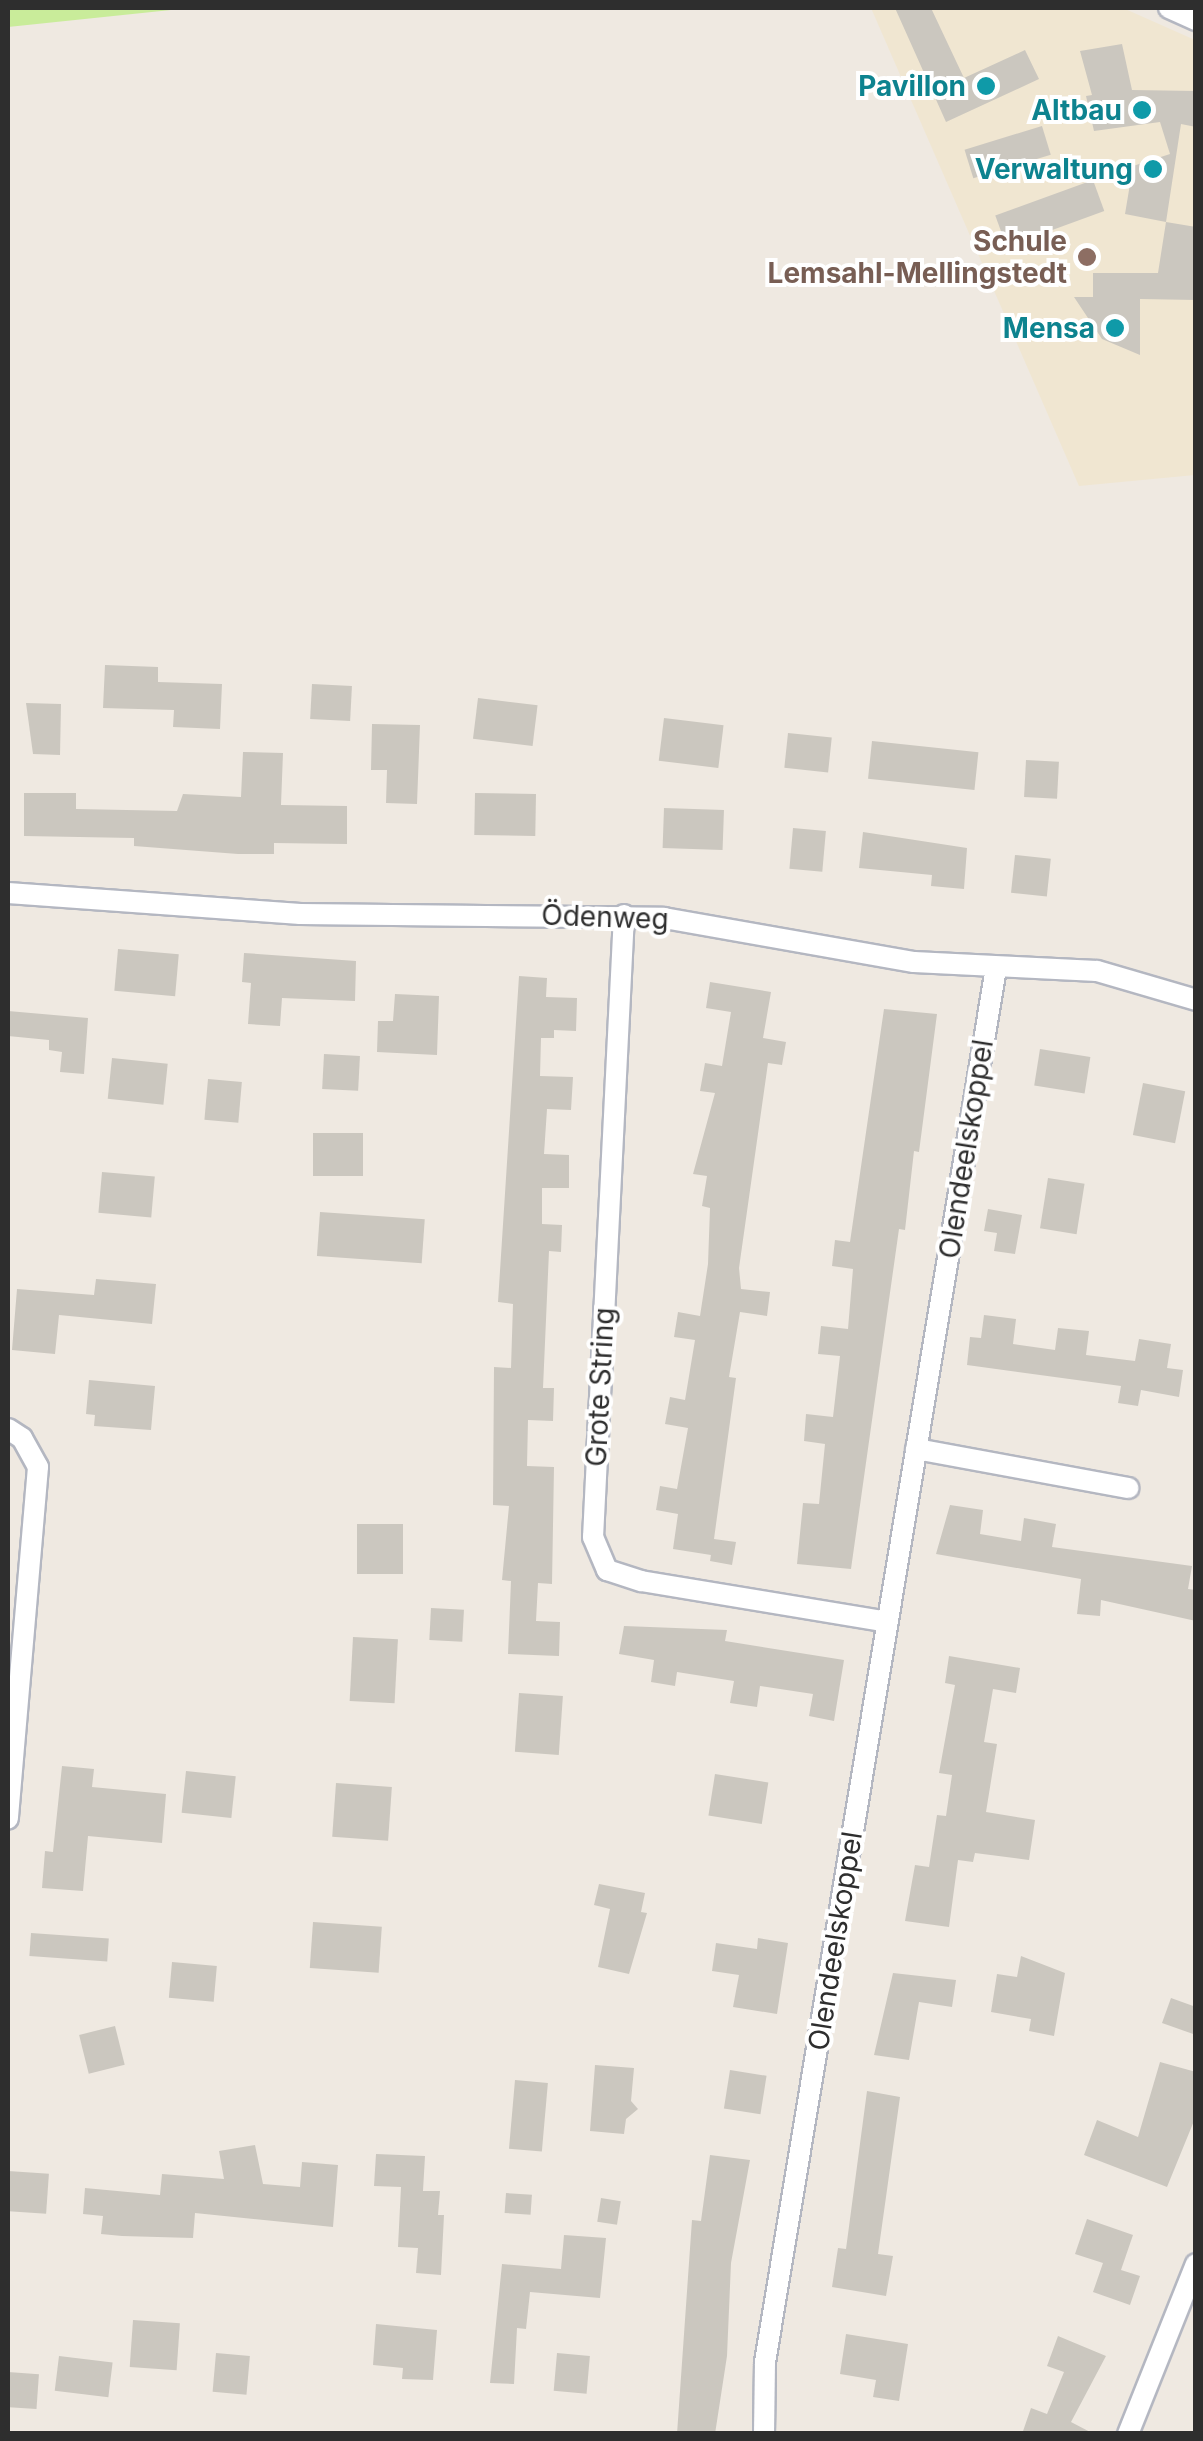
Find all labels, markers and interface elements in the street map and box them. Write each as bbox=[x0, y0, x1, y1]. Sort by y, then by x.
place label: Pavillon bbox=[858, 69, 966, 103]
marker: Pavillon bbox=[975, 75, 997, 97]
place label: Altbau bbox=[1031, 93, 1122, 127]
marker: Altbau bbox=[1131, 99, 1153, 121]
place label: Verwaltung bbox=[975, 152, 1133, 186]
marker: Verwaltung bbox=[1142, 158, 1164, 180]
place label: Schule Lemsahl-Mellingstedt bbox=[768, 224, 1067, 290]
marker: Schule Lemsahl-Mellingstedt bbox=[1076, 246, 1098, 268]
place label: Mensa bbox=[1003, 311, 1095, 345]
marker: Mensa bbox=[1104, 317, 1126, 339]
street label: Ödenweg bbox=[541, 898, 669, 936]
street label: Olendeelskoppel bbox=[932, 1037, 1000, 1261]
street label: Grote String bbox=[579, 1307, 621, 1467]
street label: Olendeelskoppel bbox=[801, 1829, 869, 2053]

